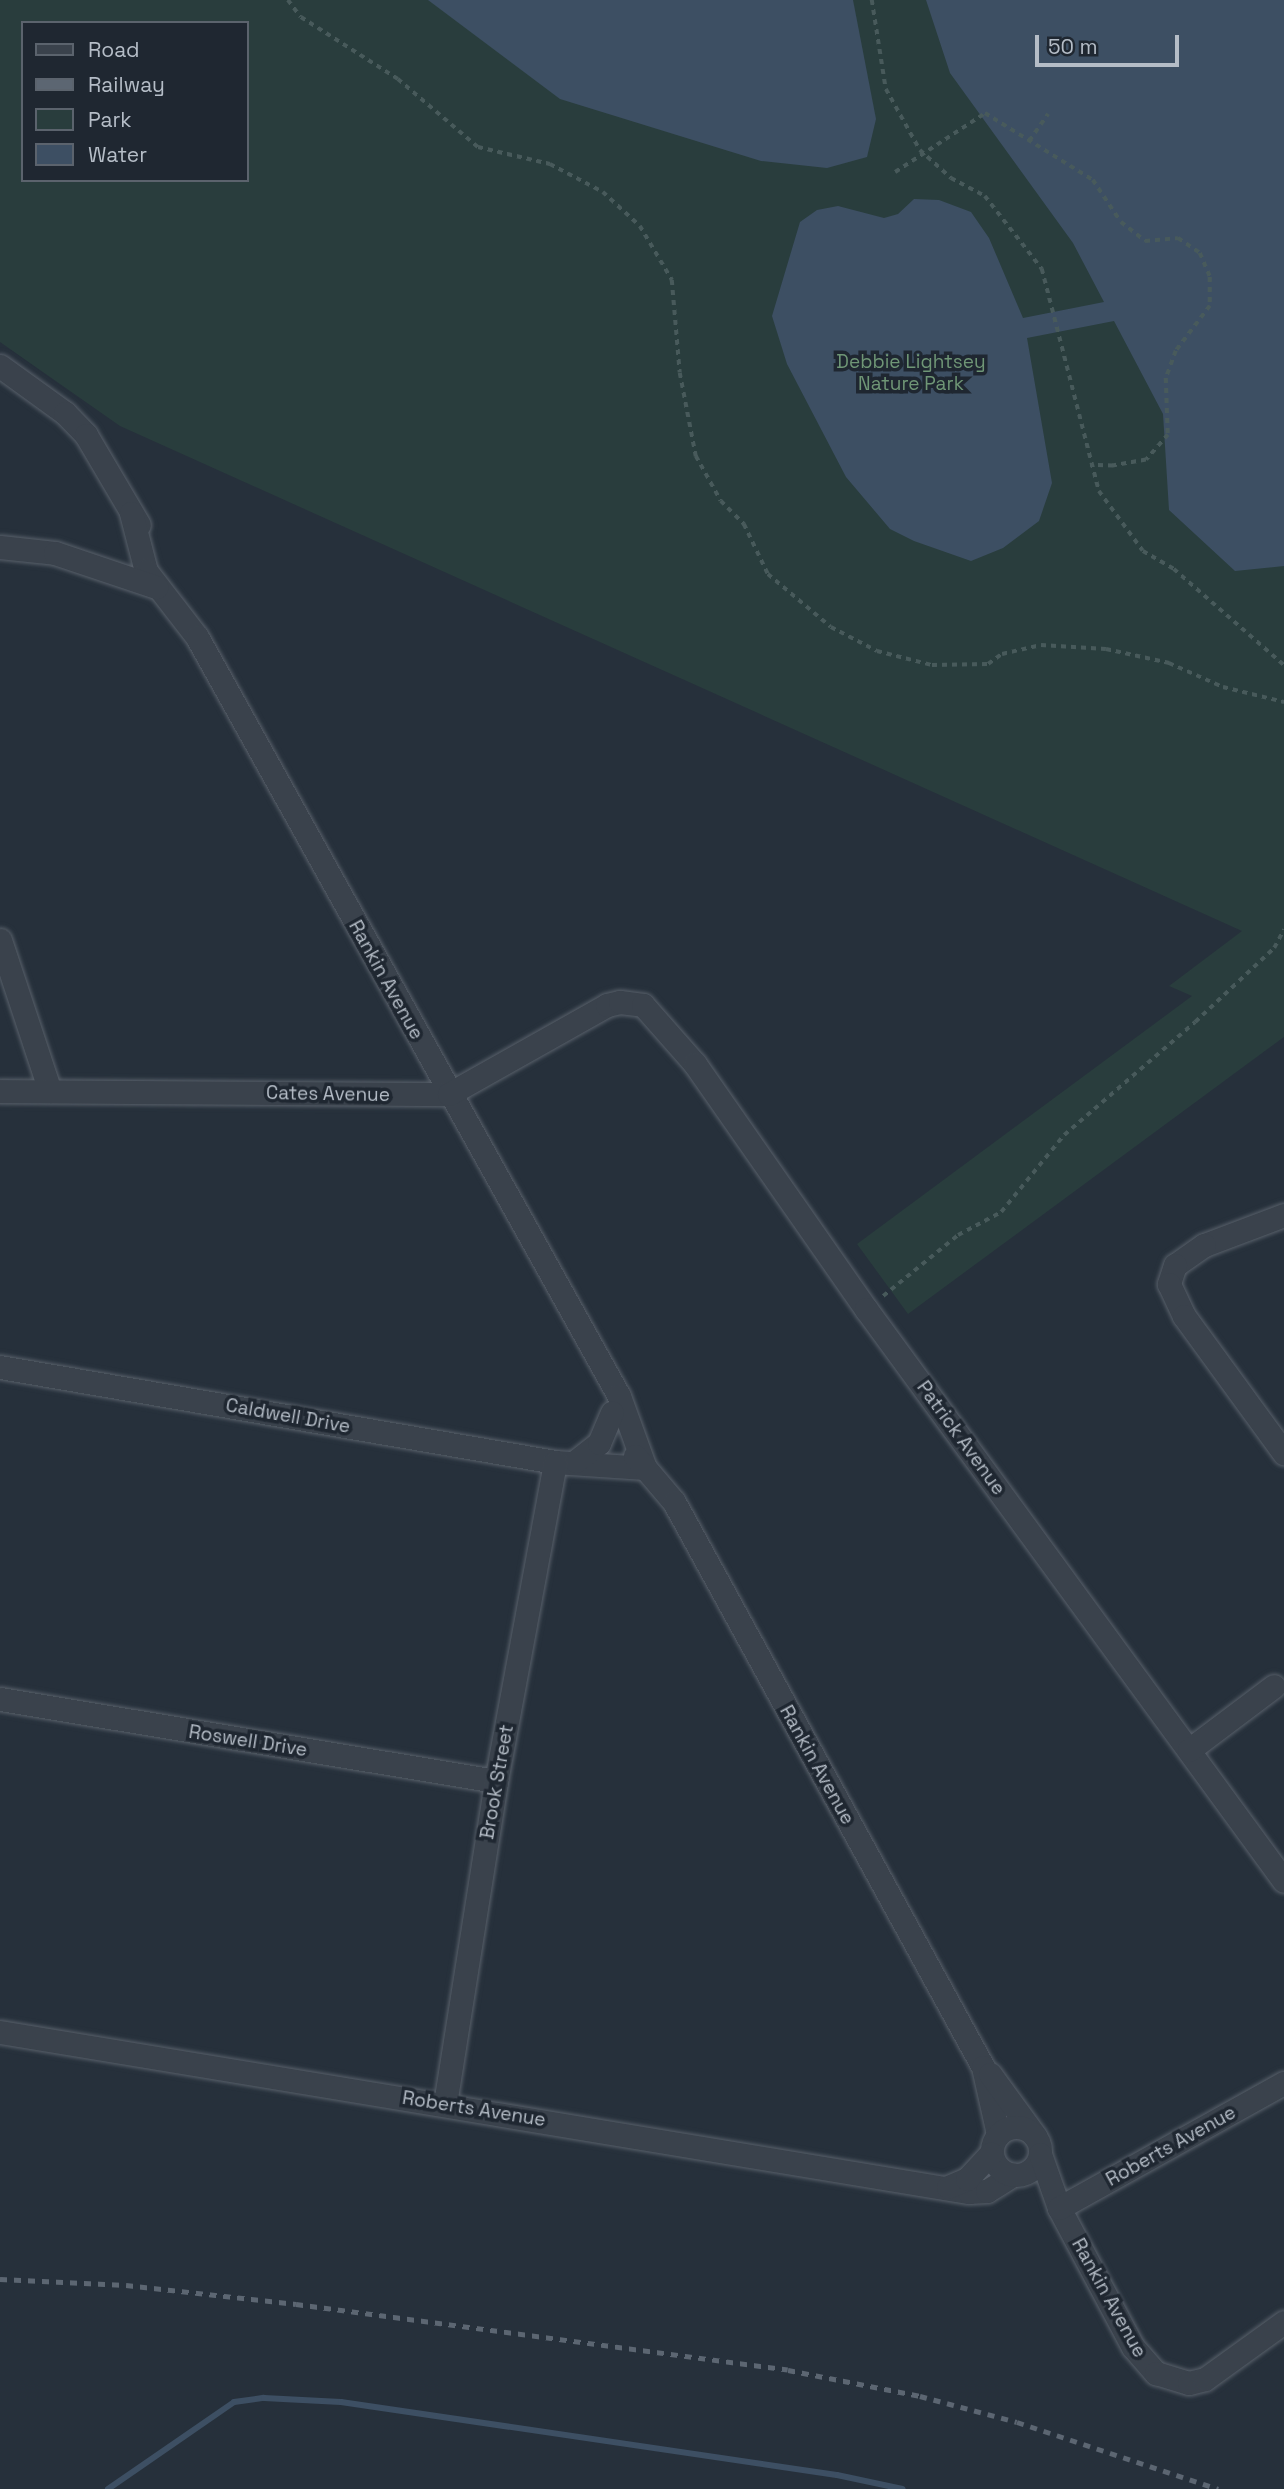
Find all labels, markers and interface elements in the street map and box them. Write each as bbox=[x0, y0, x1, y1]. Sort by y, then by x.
legend bbox=[21, 21, 248, 182]
scale bar bbox=[1039, 21, 1182, 65]
text: 50 m bbox=[1048, 33, 1098, 60]
text: Road bbox=[88, 36, 140, 63]
text: Railway bbox=[88, 71, 165, 98]
text: Park bbox=[88, 106, 132, 133]
text: Water bbox=[88, 141, 147, 168]
park label: Debbie Lightsey Nature Park bbox=[836, 351, 986, 395]
street label: Rankin Avenue bbox=[344, 916, 428, 1044]
street label: Cates Avenue bbox=[266, 1082, 390, 1106]
street label: Patrick Avenue bbox=[912, 1376, 1010, 1500]
street label: Caldwell Drive bbox=[224, 1394, 352, 1438]
street label: Rankin Avenue bbox=[775, 1701, 859, 1829]
street label: Roswell Drive bbox=[187, 1720, 309, 1762]
street label: Brook Street bbox=[476, 1723, 518, 1841]
street label: Roberts Avenue bbox=[401, 2086, 547, 2132]
street label: Roberts Avenue bbox=[1102, 2101, 1240, 2191]
street label: Rankin Avenue bbox=[1067, 2234, 1151, 2362]

